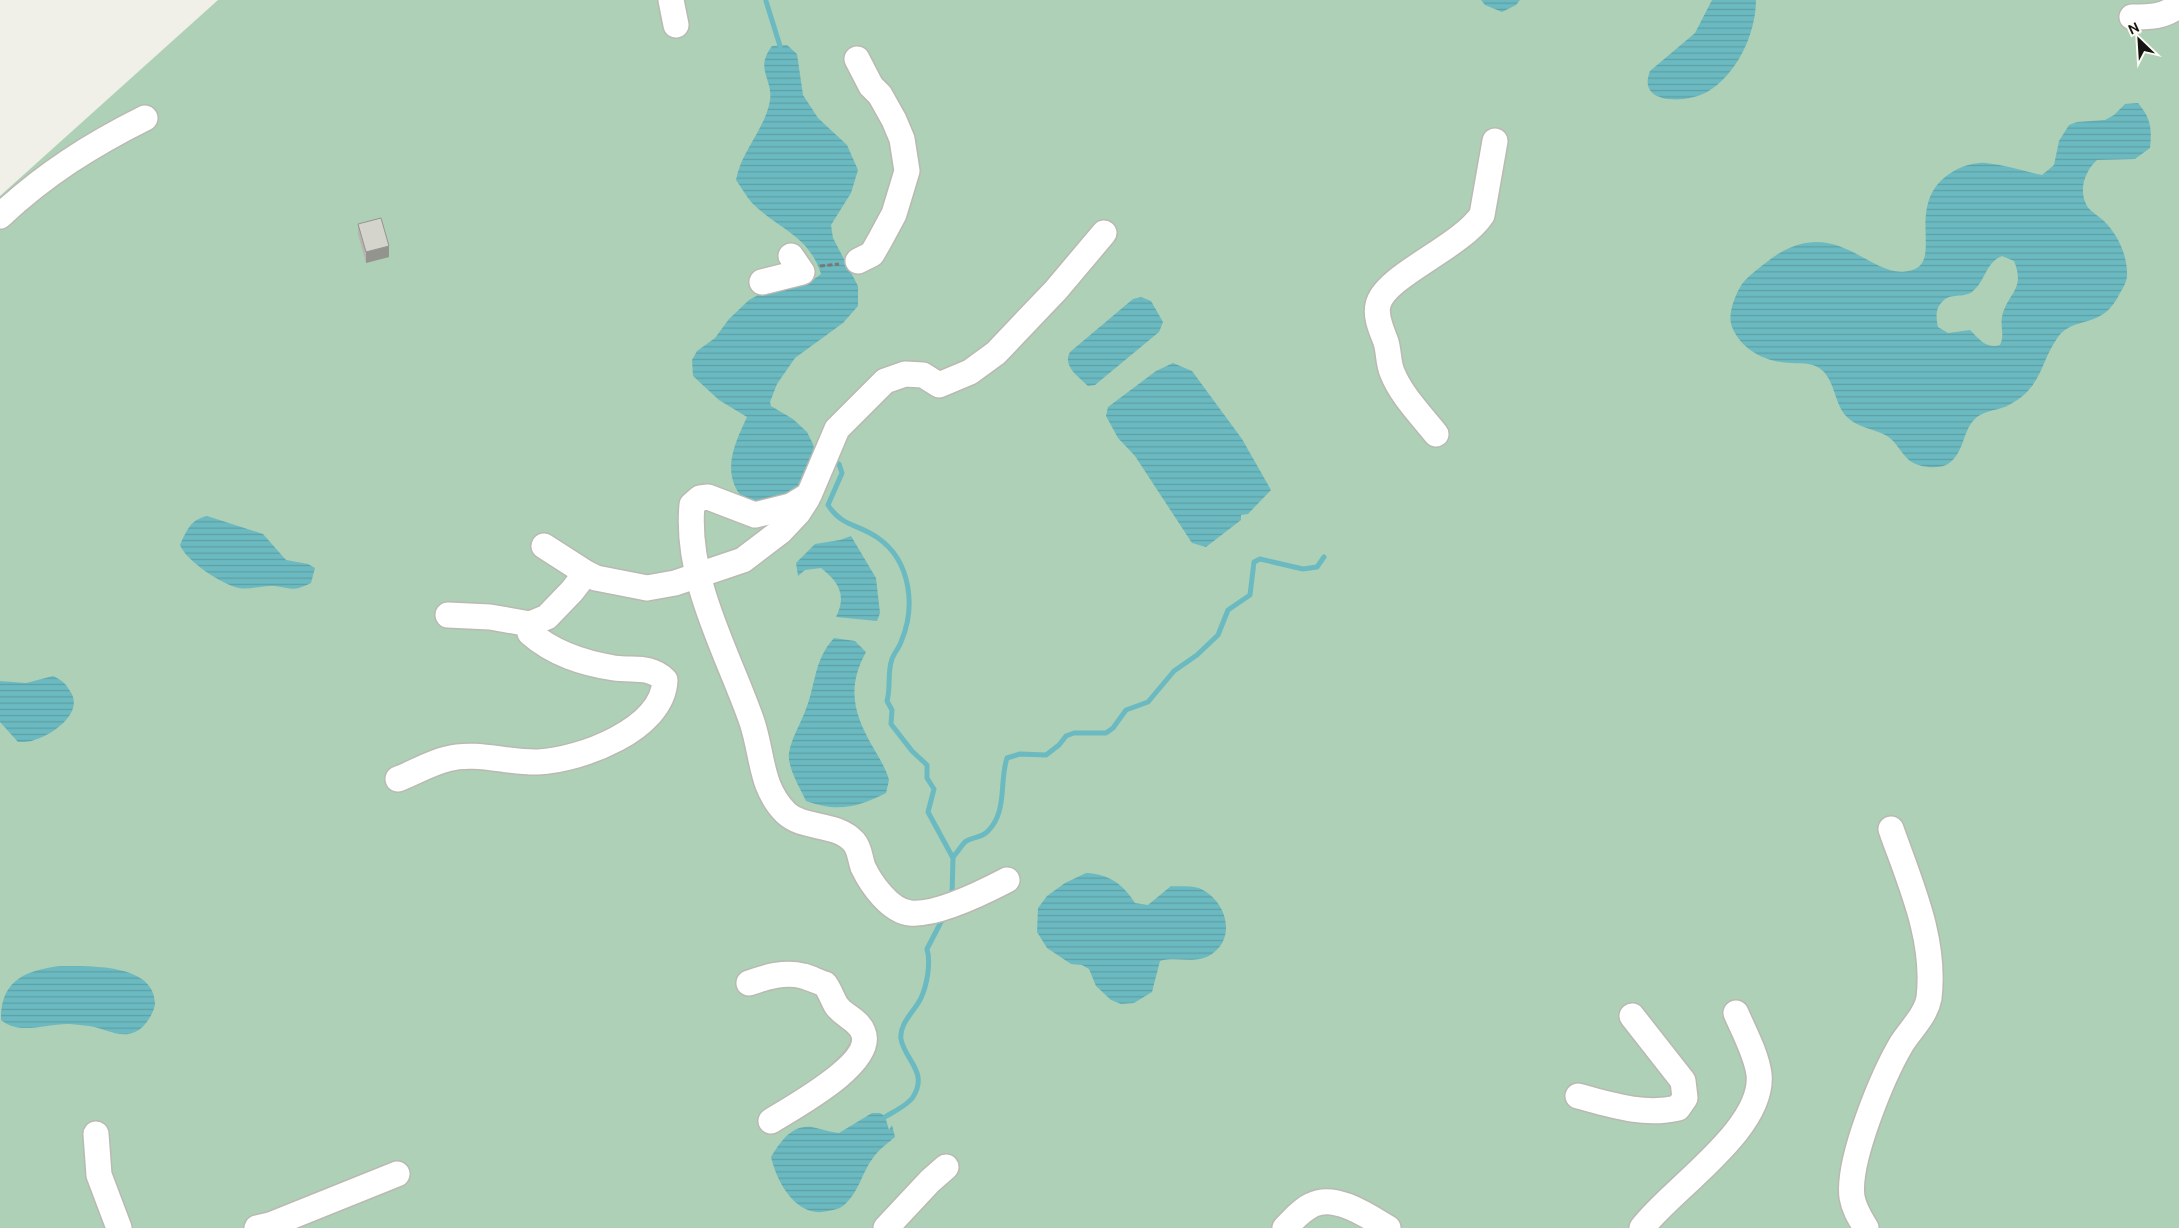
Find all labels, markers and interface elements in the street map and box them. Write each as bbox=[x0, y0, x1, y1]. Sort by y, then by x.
north arrow bbox=[2114, 15, 2164, 65]
text: N bbox=[2125, 19, 2142, 38]

